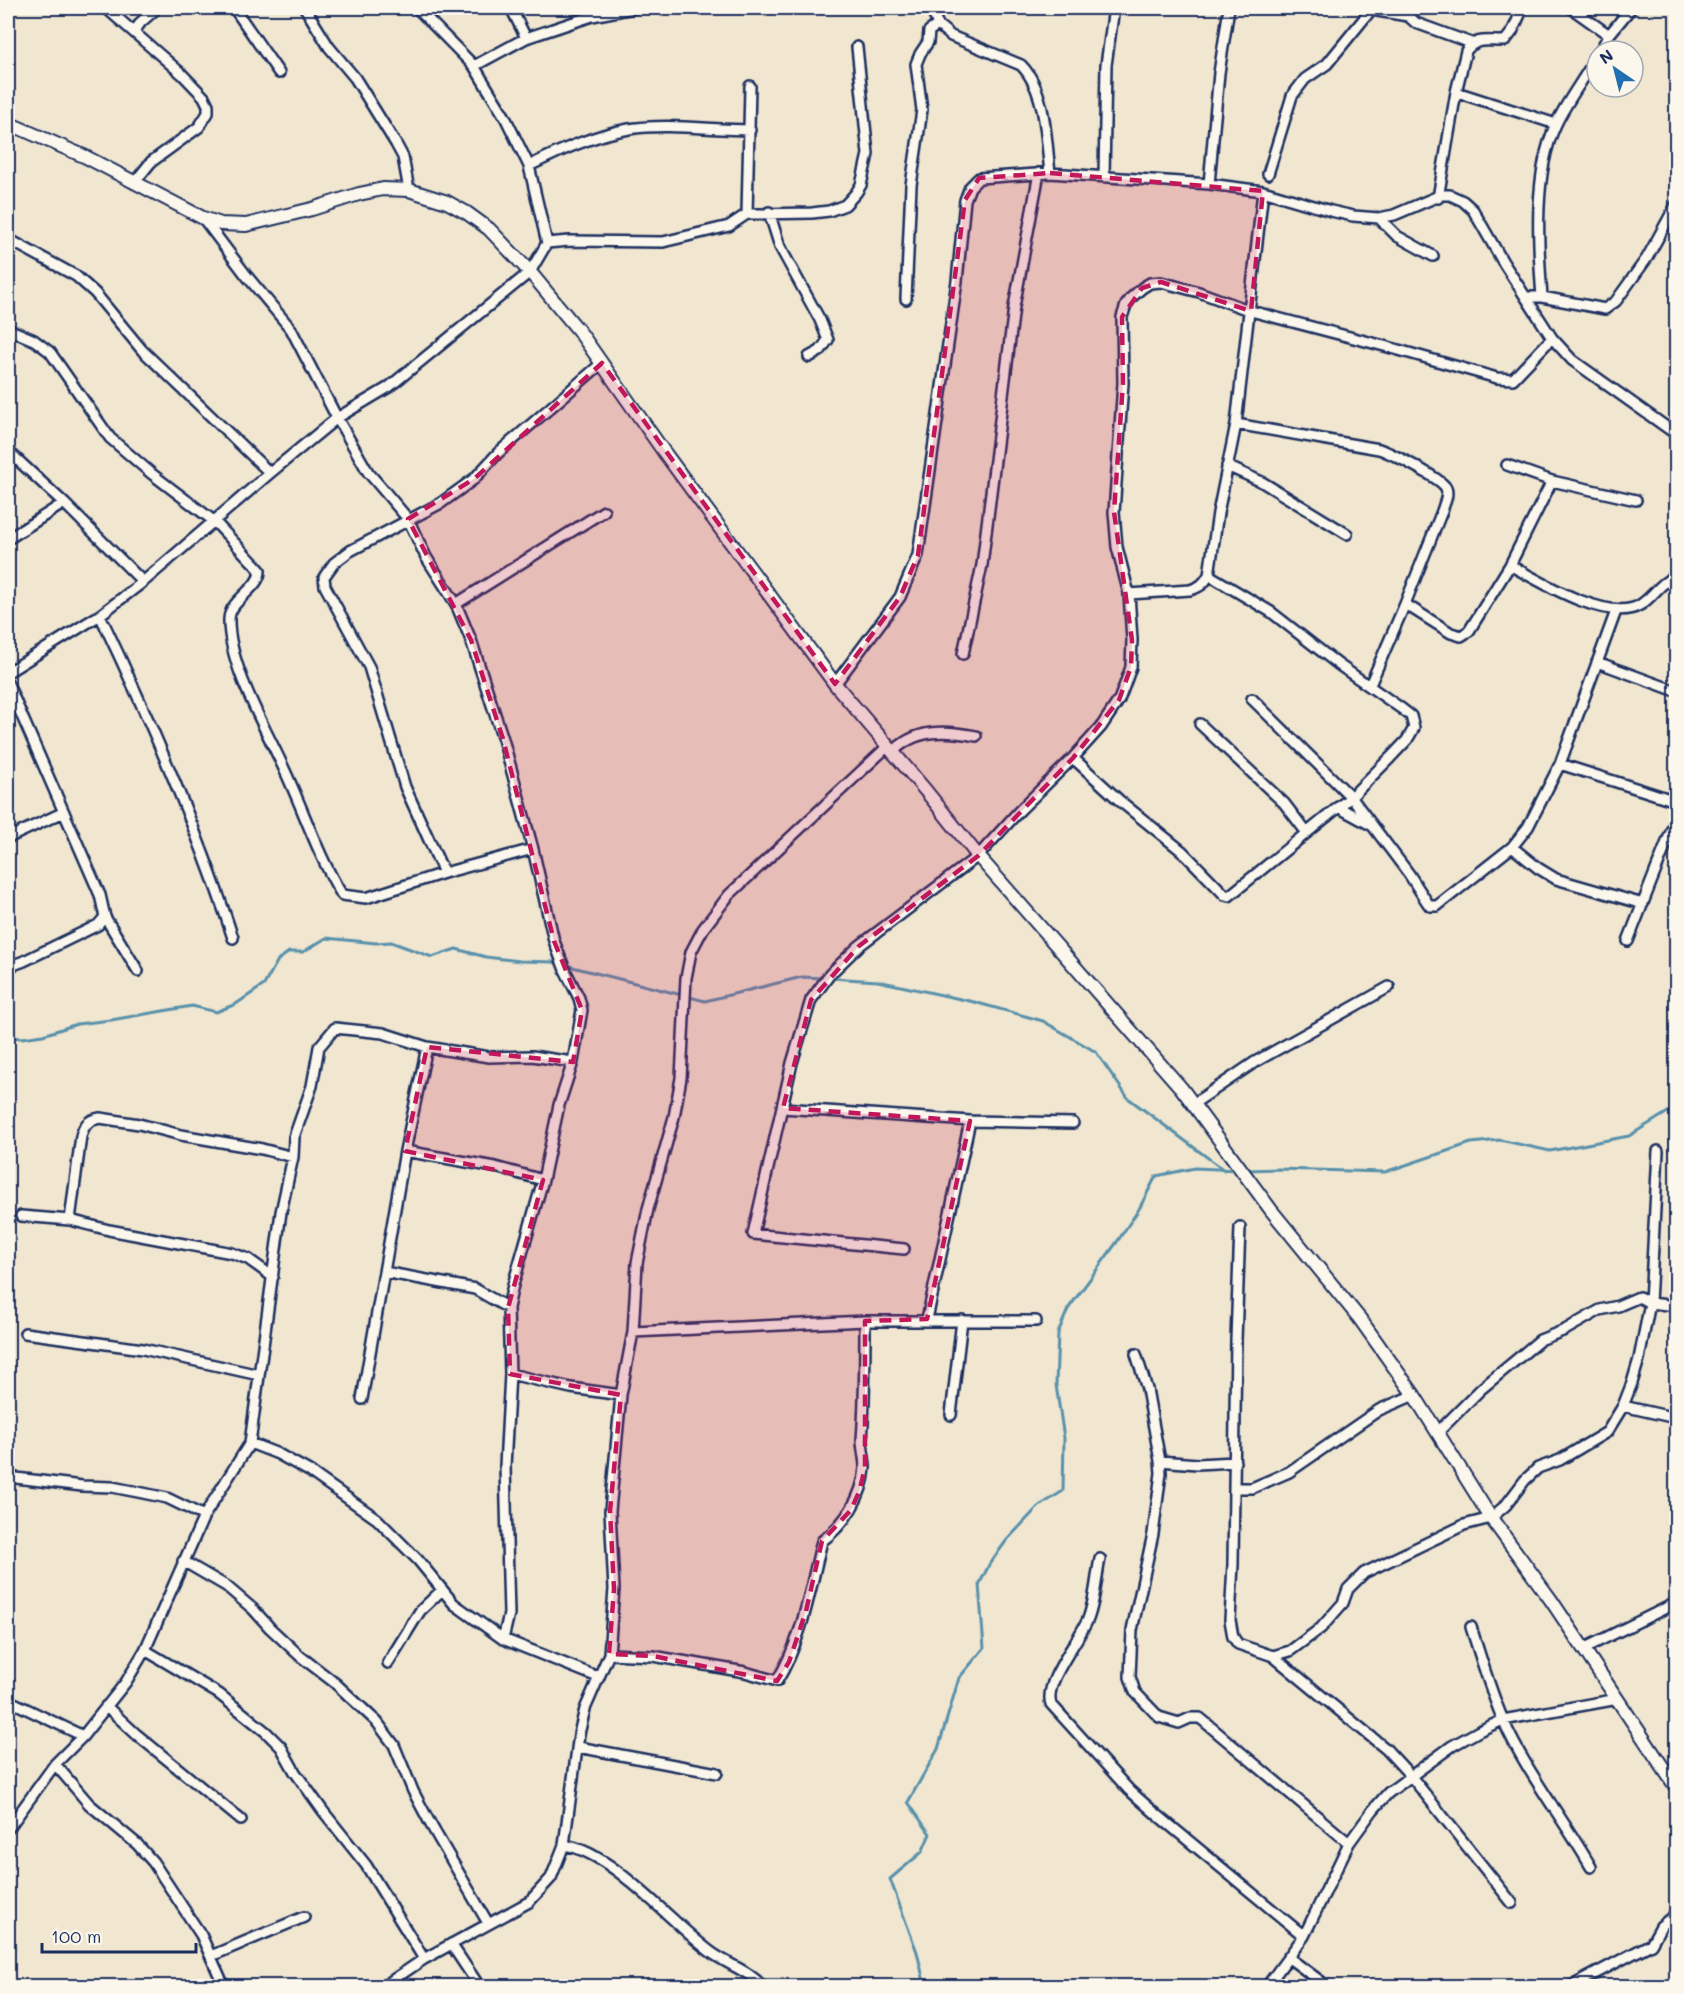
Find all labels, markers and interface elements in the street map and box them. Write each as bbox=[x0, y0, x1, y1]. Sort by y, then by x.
north arrow bbox=[1585, 39, 1645, 99]
text: N bbox=[1595, 44, 1617, 68]
scale bar bbox=[42, 1916, 196, 1954]
text: 100 m bbox=[51, 1924, 101, 1948]

